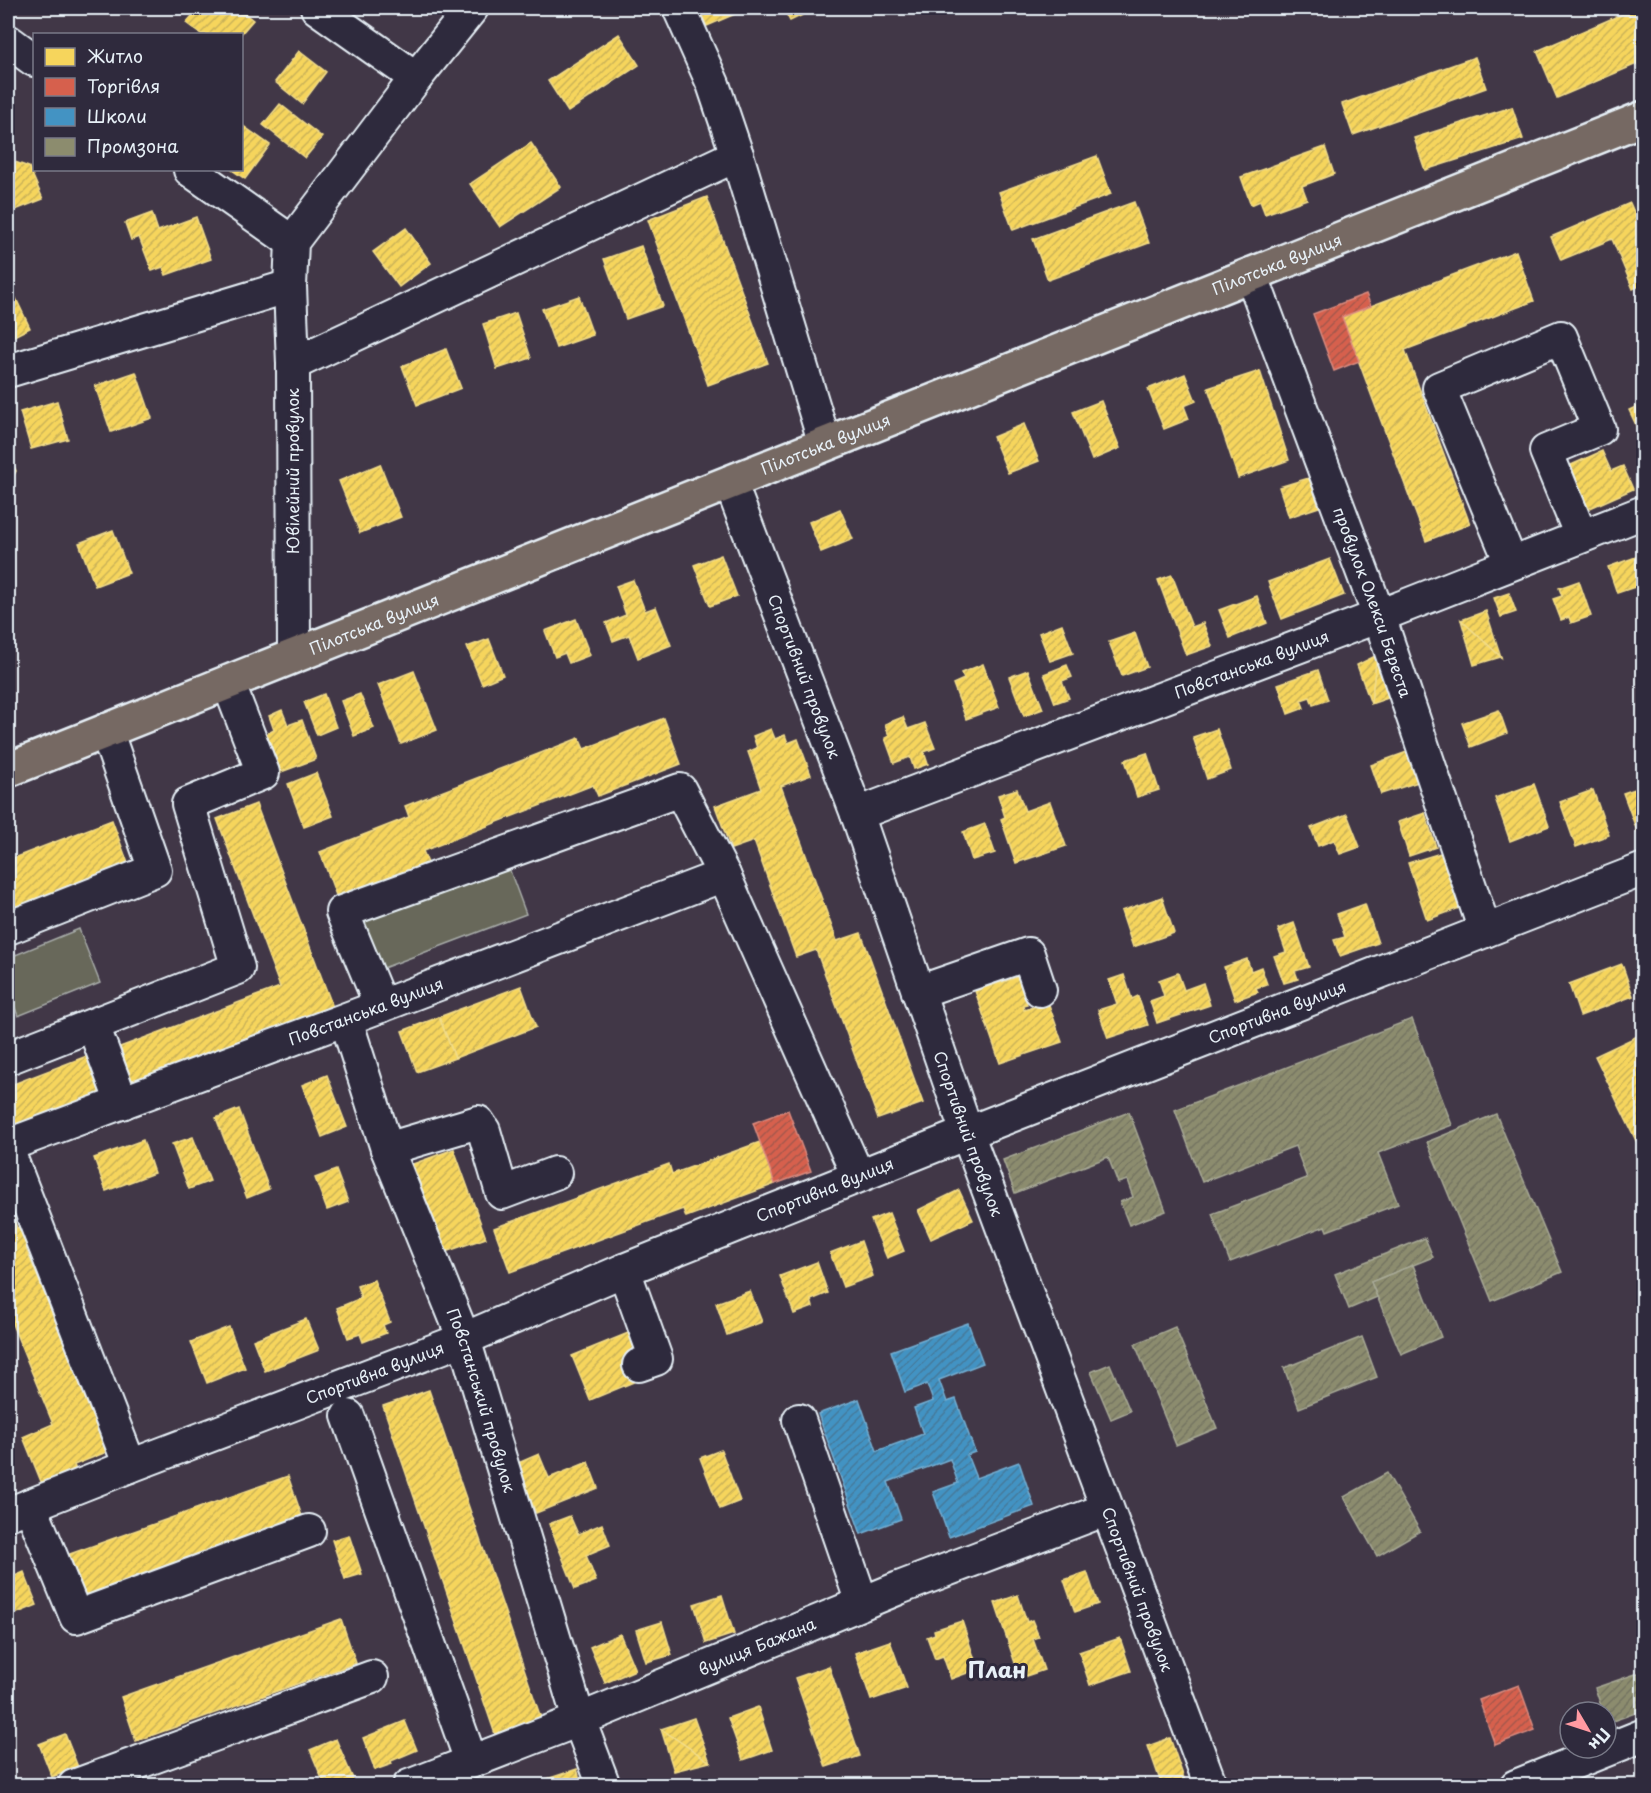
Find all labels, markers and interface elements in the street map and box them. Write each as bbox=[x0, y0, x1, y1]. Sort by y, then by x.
legend bbox=[33, 33, 243, 171]
text: Житло bbox=[87, 42, 143, 69]
text: Торгівля bbox=[87, 72, 160, 99]
text: Школи bbox=[87, 102, 147, 129]
text: Промзона bbox=[87, 132, 179, 159]
street label: Пілотська вулиця bbox=[1208, 227, 1345, 300]
street label: Ювілейний провулок bbox=[280, 388, 304, 554]
street label: Пілотська вулиця bbox=[757, 407, 894, 480]
street label: провулок Олекси Береста bbox=[1328, 503, 1419, 701]
street label: Пілотська вулиця bbox=[305, 587, 442, 660]
street label: Спортивний провулок bbox=[763, 590, 848, 762]
street label: Повстанська вулиця bbox=[1170, 623, 1332, 704]
street label: Повстанська вулиця bbox=[285, 970, 446, 1051]
street label: Спортивна вулиця bbox=[1204, 973, 1349, 1049]
street label: Спортивний провулок bbox=[929, 1047, 1010, 1220]
street label: Спортивна вулиця bbox=[752, 1151, 897, 1227]
street label: Повстанський провулок bbox=[442, 1304, 523, 1495]
street label: Спортивна вулиця bbox=[302, 1335, 447, 1409]
street label: Спортивний провулок bbox=[1097, 1503, 1180, 1675]
street label: вулиця Бажана bbox=[694, 1611, 819, 1681]
district label: План bbox=[968, 1652, 1026, 1685]
north arrow bbox=[1558, 1700, 1618, 1760]
text: Пн bbox=[1584, 1724, 1617, 1757]

